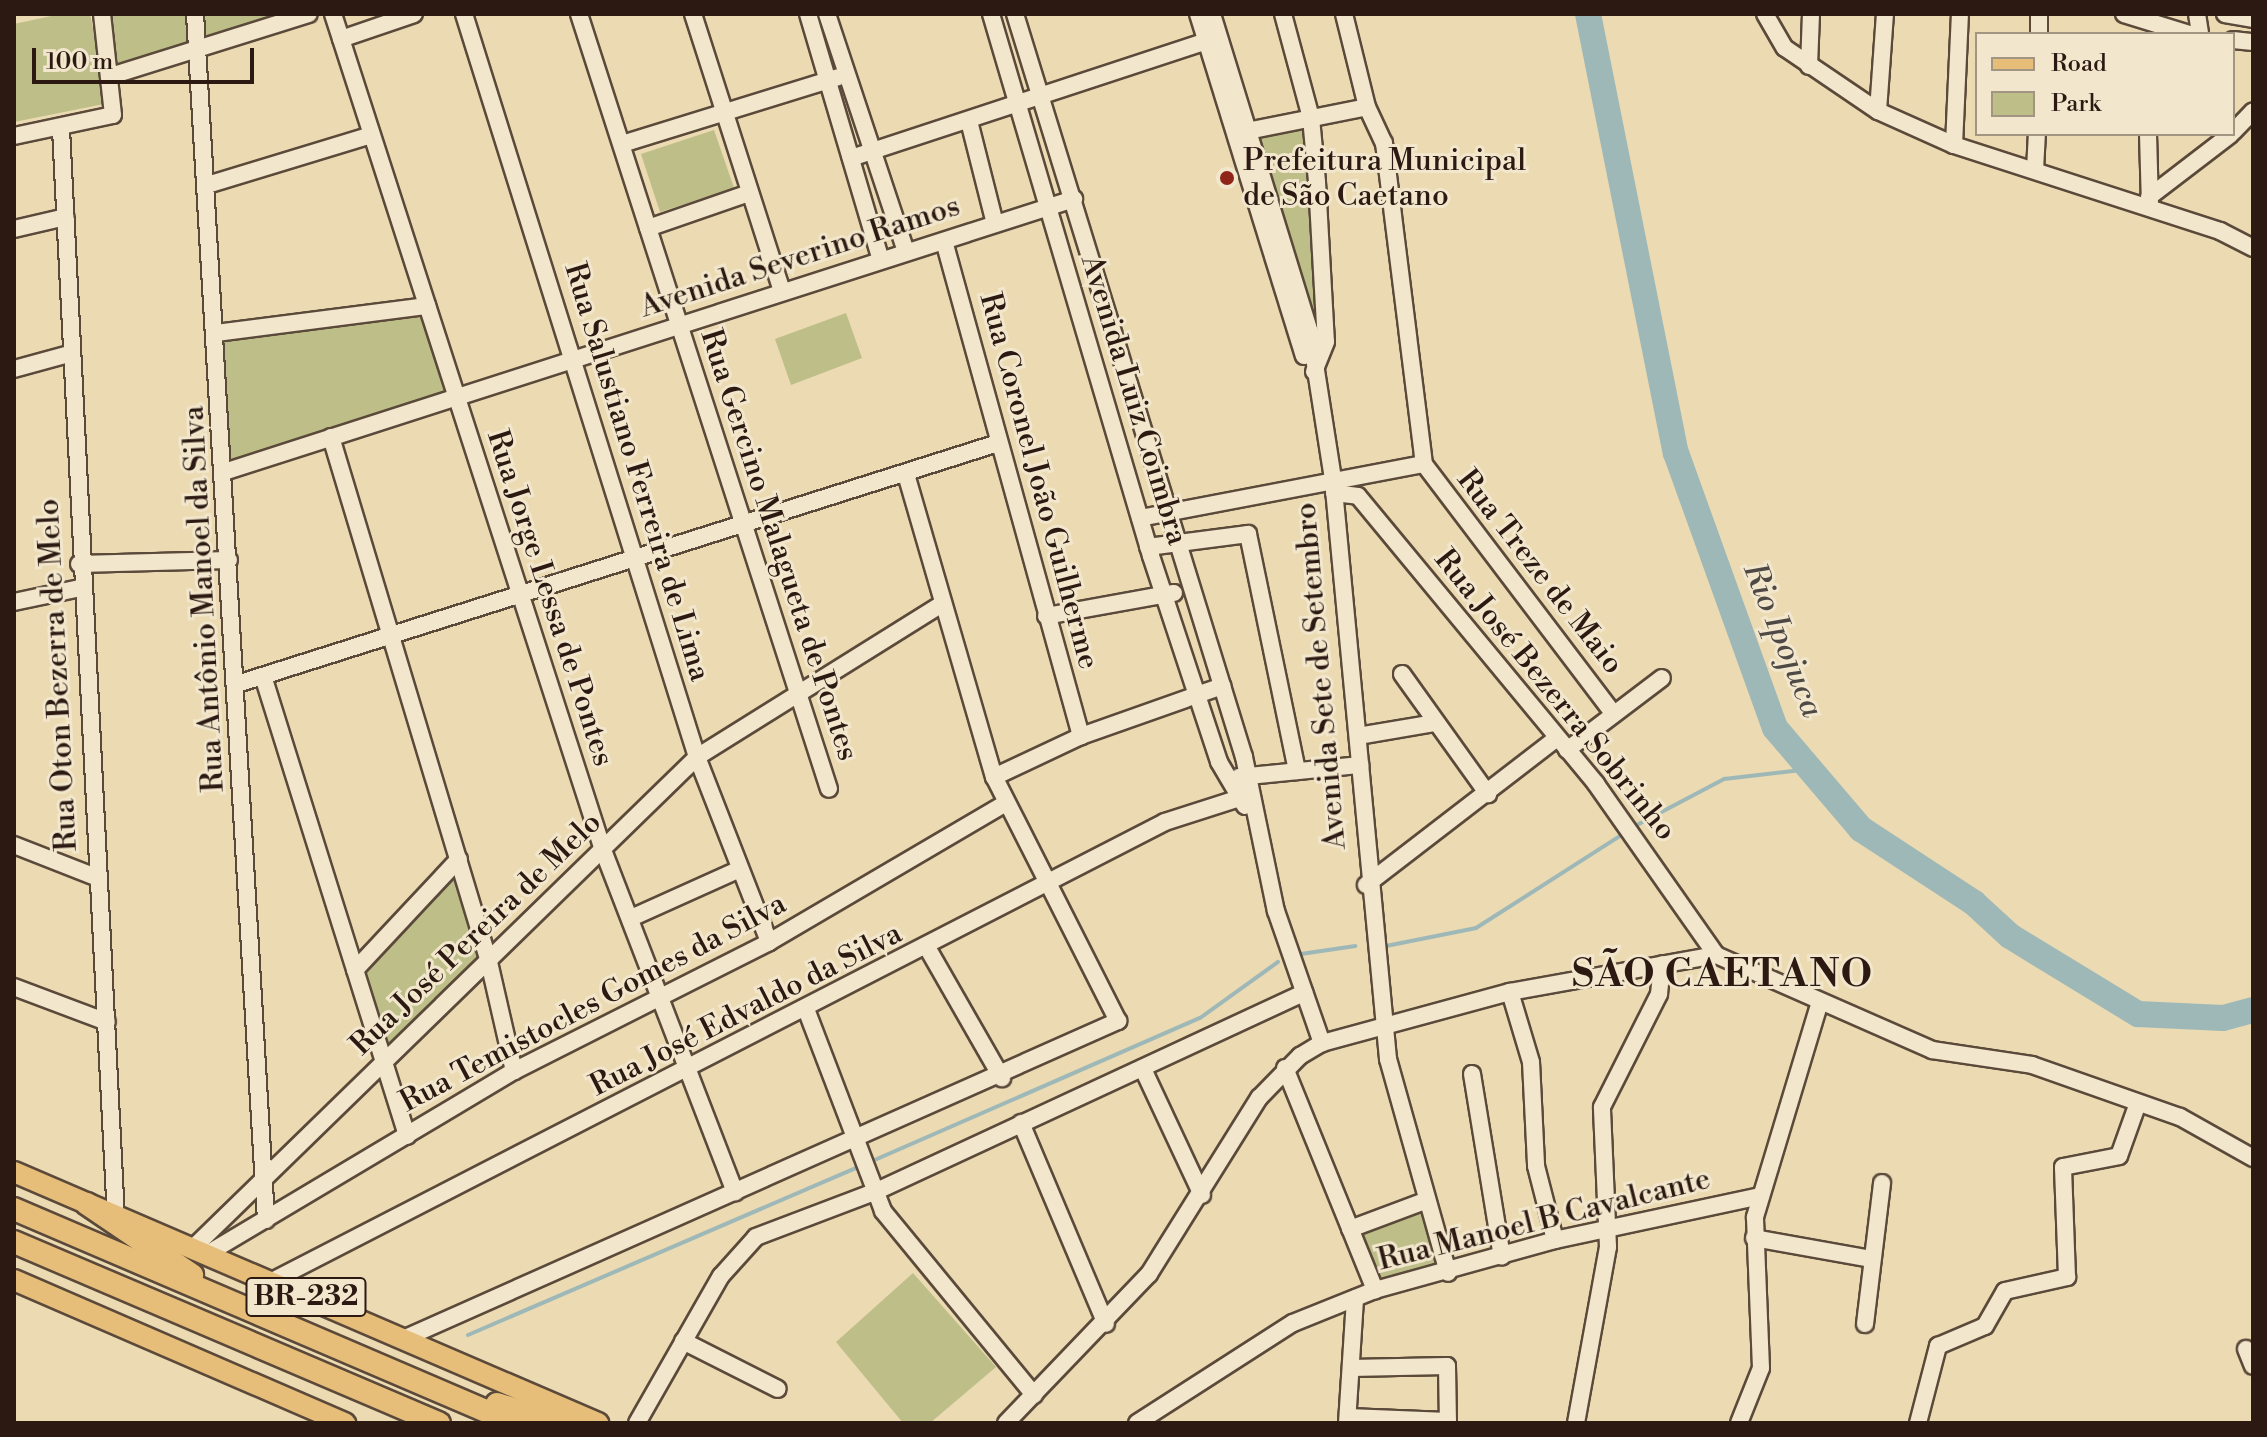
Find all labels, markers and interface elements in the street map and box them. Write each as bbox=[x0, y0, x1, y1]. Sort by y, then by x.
scale bar bbox=[36, 32, 258, 82]
legend bbox=[1975, 32, 2235, 136]
text: 100 m bbox=[46, 47, 113, 77]
text: Road bbox=[2051, 49, 2107, 79]
text: Park bbox=[2051, 89, 2101, 119]
place label: Prefeitura Municipal de São Caetano bbox=[1243, 143, 1526, 214]
marker: Prefeitura Municipal de São Caetano bbox=[1218, 169, 1236, 187]
street label: Avenida Severino Ramos bbox=[636, 188, 964, 326]
street label: Avenida Luiz Coimbra bbox=[1073, 251, 1195, 549]
street label: Rua Salustiano Ferreira de Lima bbox=[556, 258, 718, 686]
street label: Rua Coronel João Guilherme bbox=[971, 289, 1107, 673]
street label: Rua Gercino Malagueta de Pontes bbox=[692, 325, 866, 765]
street label: Rua Antônio Manoel da Silva bbox=[176, 405, 232, 793]
street label: Rua Jorge Lessa de Pontes bbox=[479, 426, 621, 770]
street label: Rua Treze de Maio bbox=[1449, 463, 1631, 681]
street label: Rua Oton Bezerra de Melo bbox=[31, 498, 85, 852]
street label: Avenida Sete de Setembro bbox=[1288, 501, 1354, 851]
street label: Rua José Bezerra Sobrinho bbox=[1426, 542, 1684, 848]
water label: Rio Ipojuca bbox=[1735, 557, 1831, 723]
street label: Rua José Pereira de Melo bbox=[343, 805, 609, 1063]
street label: Rua Temistocles Gomes da Silva bbox=[394, 886, 792, 1120]
street label: Rua José Edvaldo da Silva bbox=[584, 916, 908, 1104]
district label: SÃO CAETANO bbox=[1572, 952, 1874, 998]
street label: Rua Manoel B Cavalcante bbox=[1374, 1161, 1714, 1279]
road number: BR-232 bbox=[244, 1273, 368, 1321]

